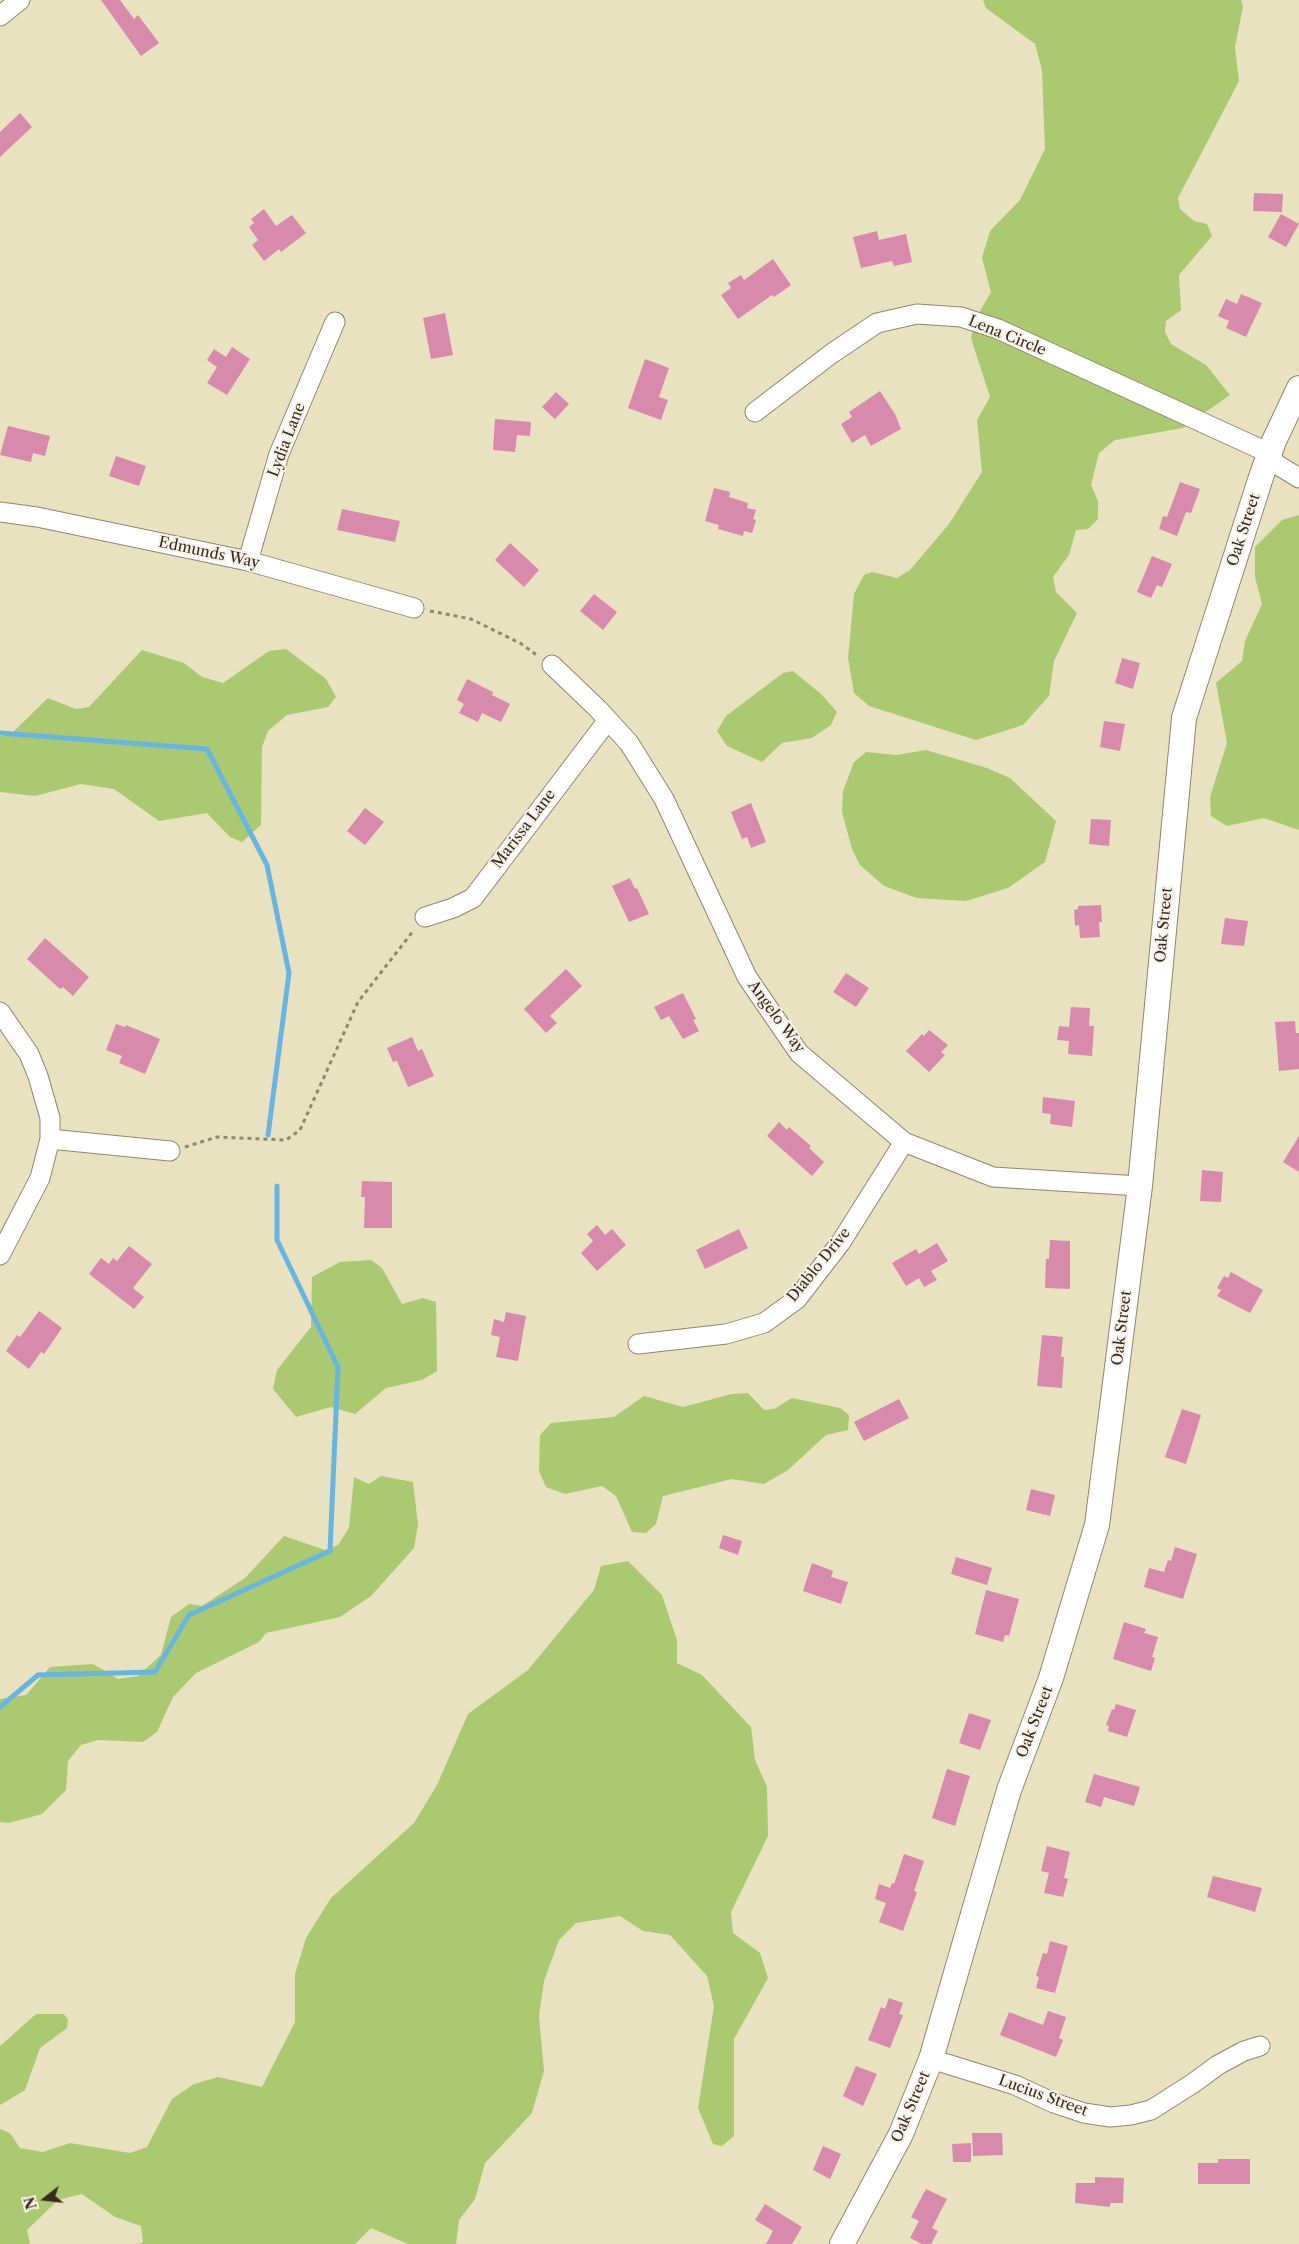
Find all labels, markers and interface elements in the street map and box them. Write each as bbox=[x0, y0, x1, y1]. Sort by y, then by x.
street label: Lena Circle bbox=[965, 312, 1049, 360]
street label: Lydia Lane bbox=[265, 400, 309, 480]
street label: Oak Street bbox=[1224, 491, 1264, 569]
street label: Edmunds Way bbox=[157, 534, 261, 572]
street label: Marissa Lane bbox=[488, 786, 560, 872]
street label: Oak Street bbox=[1152, 887, 1176, 963]
street label: Angelo Way bbox=[744, 977, 808, 1057]
street label: Diablo Drive bbox=[784, 1224, 854, 1306]
street label: Oak Street bbox=[1108, 1289, 1136, 1367]
street label: Oak Street bbox=[1013, 1684, 1057, 1760]
street label: Oak Street bbox=[888, 2069, 934, 2145]
street label: Lucius Street bbox=[996, 2072, 1090, 2120]
north arrow bbox=[20, 2174, 70, 2224]
text: N bbox=[20, 2195, 41, 2211]

